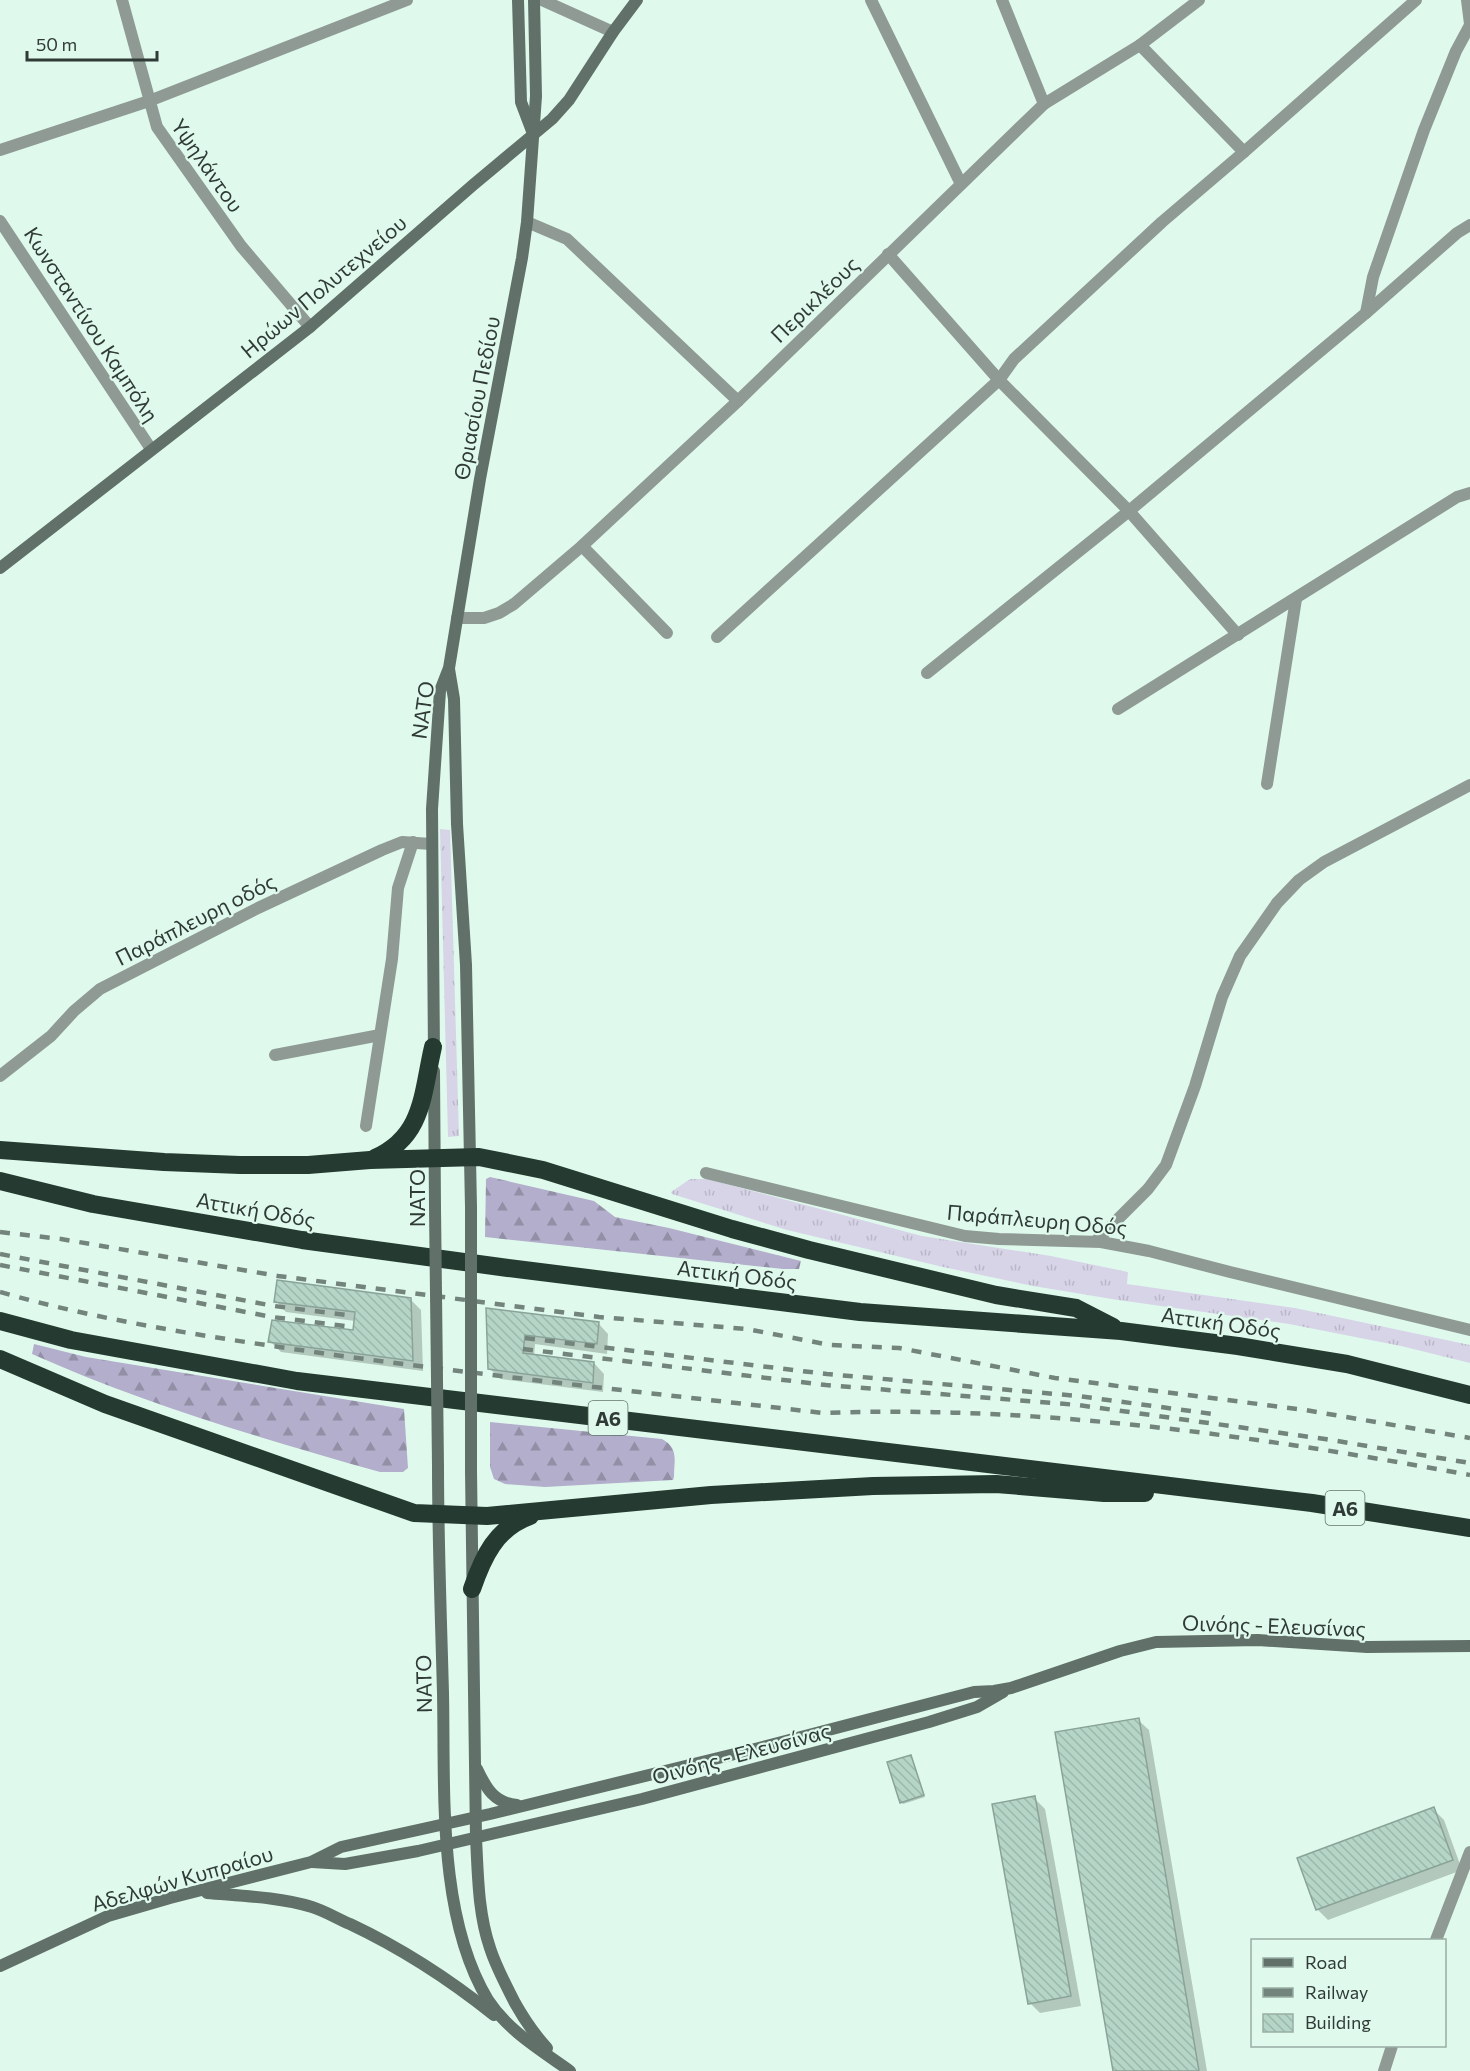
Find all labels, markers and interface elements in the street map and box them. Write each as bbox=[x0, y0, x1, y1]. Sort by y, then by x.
scale bar bbox=[27, 24, 158, 62]
text: 50 m bbox=[36, 33, 77, 55]
street label: Υψηλάντου bbox=[167, 114, 249, 216]
street label: Ηρώων Πολυτεχνείου bbox=[235, 209, 411, 363]
street label: Κωνσταντίνου Καμπόλη bbox=[20, 222, 164, 426]
street label: Περικλέους bbox=[765, 251, 863, 347]
street label: Θριασίου Πεδίου bbox=[448, 314, 504, 482]
street label: ΝΑΤΟ bbox=[406, 679, 438, 741]
street label: Παράπλευρη οδός bbox=[111, 868, 279, 970]
street label: ΝΑΤΟ bbox=[404, 1169, 429, 1227]
street label: Αττική Οδός bbox=[195, 1186, 317, 1232]
street label: Παράπλευρη Οδός bbox=[946, 1199, 1128, 1239]
street label: Αττική Οδός bbox=[676, 1254, 798, 1294]
street label: Αττική Οδός bbox=[1160, 1301, 1282, 1343]
road number: Α6 bbox=[588, 1401, 628, 1435]
road number: Α6 bbox=[1326, 1491, 1364, 1525]
street label: Οινόης - Ελευσίνας bbox=[1182, 1609, 1366, 1641]
street label: ΝΑΤΟ bbox=[410, 1655, 436, 1713]
street label: Οινόης - Ελευσίνας bbox=[649, 1717, 833, 1789]
street label: Αδελφών Κυπραίου bbox=[88, 1840, 276, 1916]
legend bbox=[1251, 1939, 1446, 2047]
text: Road bbox=[1305, 1951, 1347, 1973]
text: Railway bbox=[1305, 1981, 1368, 2003]
text: Building bbox=[1305, 2011, 1371, 2033]

